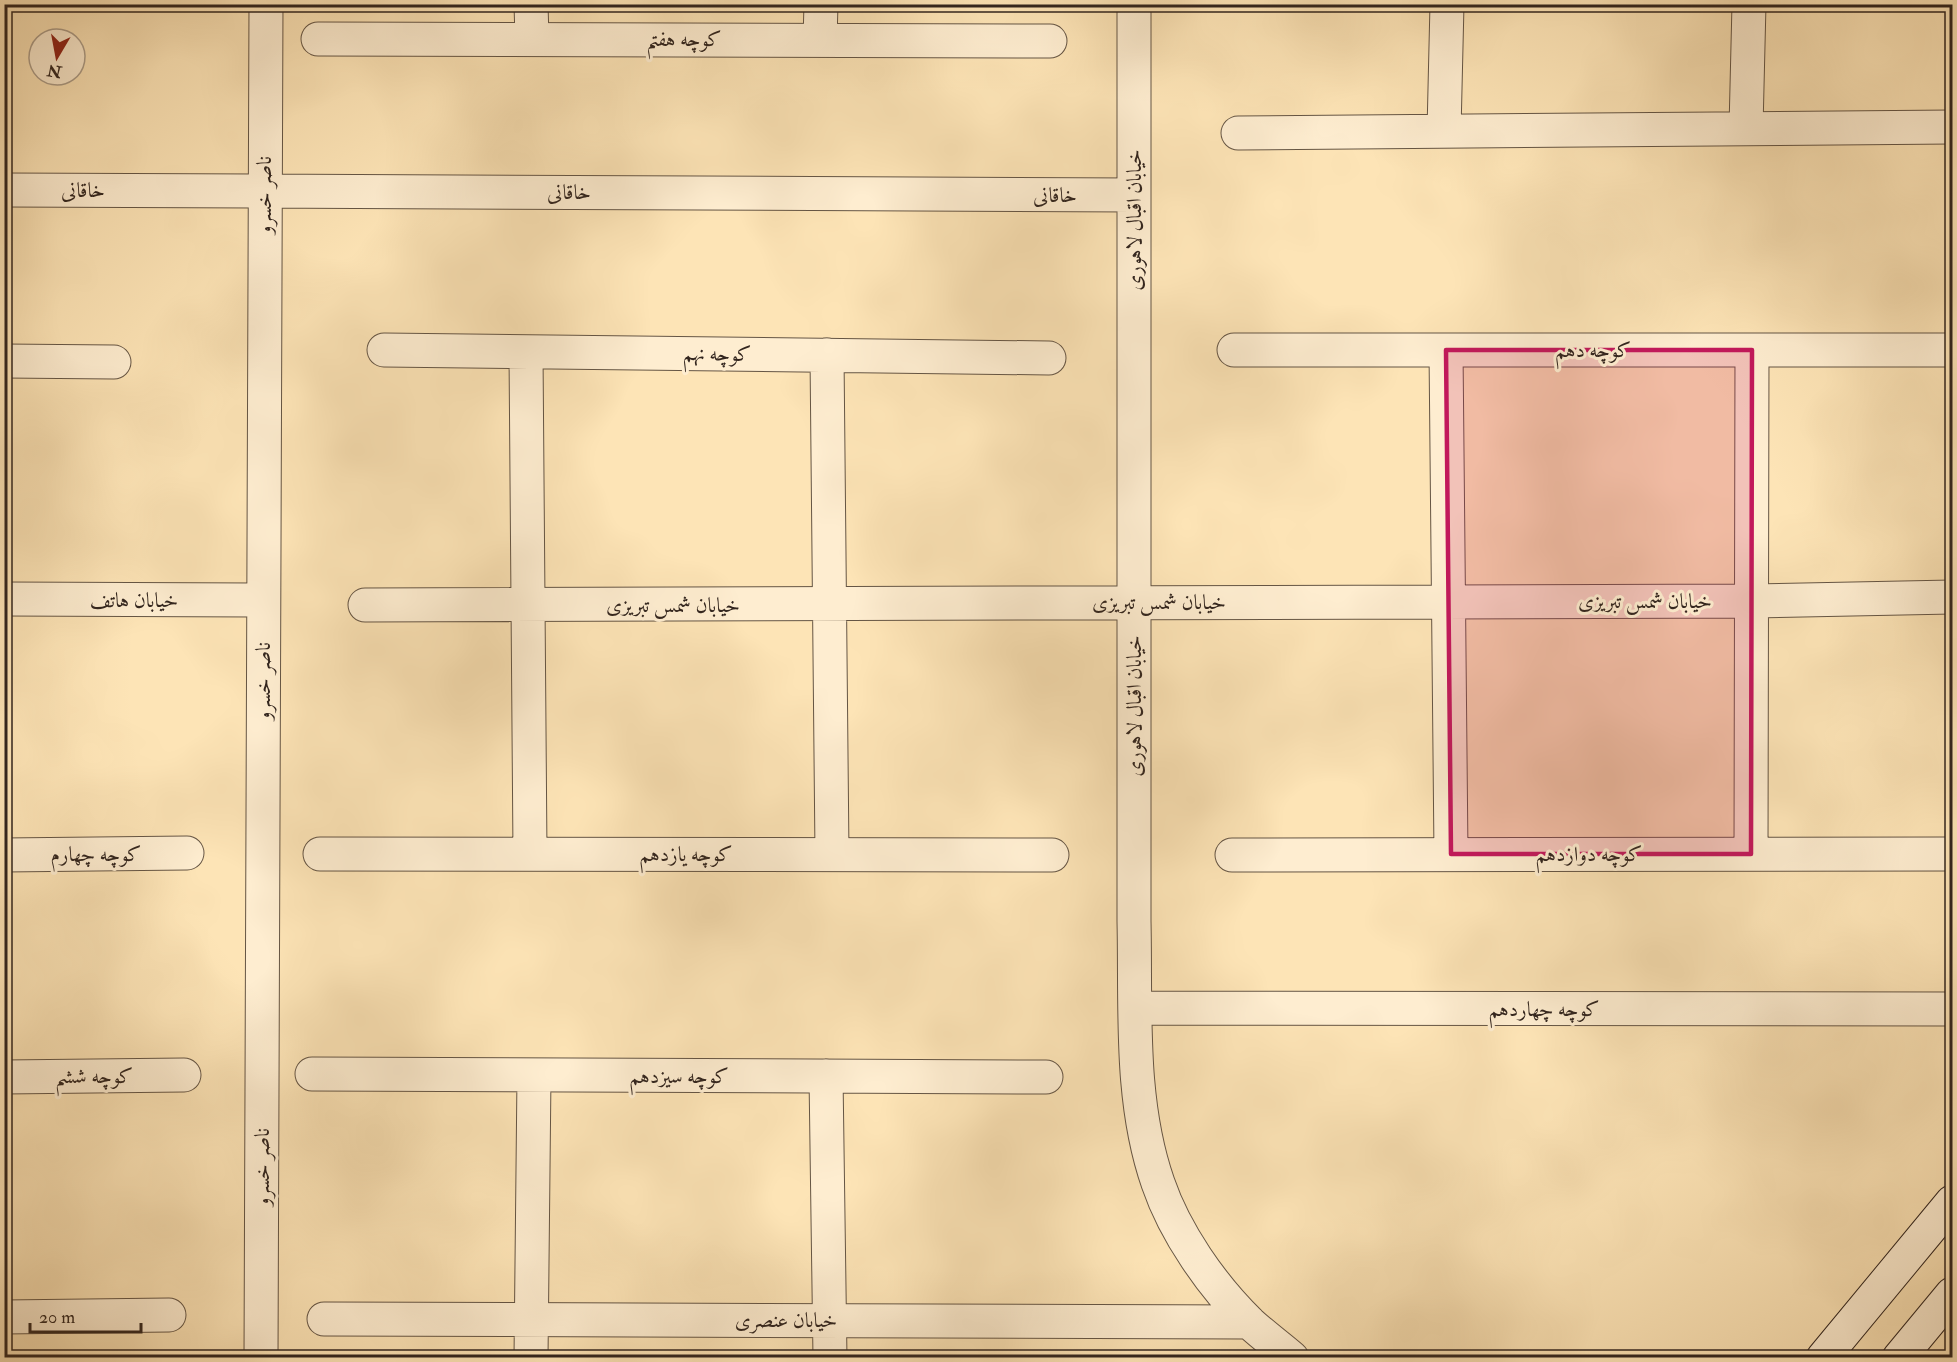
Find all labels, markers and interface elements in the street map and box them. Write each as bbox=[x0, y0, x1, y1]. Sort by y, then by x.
street label: کوچه هفتم bbox=[646, 26, 722, 60]
north arrow bbox=[27, 27, 87, 87]
text: N bbox=[45, 60, 64, 82]
street label: خیابان اقبال لاهوری bbox=[1121, 149, 1148, 291]
street label: ناصر خسرو bbox=[251, 156, 278, 236]
street label: خاقانی bbox=[61, 177, 105, 204]
street label: خاقانی bbox=[547, 179, 591, 206]
street label: خاقانی bbox=[1033, 182, 1077, 209]
street label: کوچه دهم bbox=[1555, 337, 1631, 370]
street label: کوچه نهم bbox=[683, 340, 751, 374]
street label: خیابان هاتف bbox=[90, 587, 178, 614]
street label: خیابان شمس تبریزی bbox=[1578, 588, 1712, 615]
street label: خیابان شمس تبریزی bbox=[1092, 589, 1226, 616]
street label: خیابان شمس تبریزی bbox=[606, 592, 740, 619]
street label: خیابان اقبال لاهوری bbox=[1121, 635, 1148, 777]
street label: ناصر خسرو bbox=[250, 642, 277, 722]
street label: کوچه چهارم bbox=[51, 841, 141, 872]
street label: کوچه یازدهم bbox=[639, 841, 733, 874]
street label: کوچه دوازدهم bbox=[1536, 841, 1642, 874]
street label: کوچه چهاردهم bbox=[1488, 996, 1600, 1029]
street label: کوچه ششم bbox=[55, 1063, 133, 1097]
street label: کوچه سیزدهم bbox=[629, 1063, 729, 1096]
street label: ناصر خسرو bbox=[249, 1128, 276, 1208]
scale bar bbox=[30, 1296, 141, 1334]
text: 20 m bbox=[39, 1306, 75, 1329]
street label: خیابان عنصری bbox=[735, 1307, 837, 1334]

